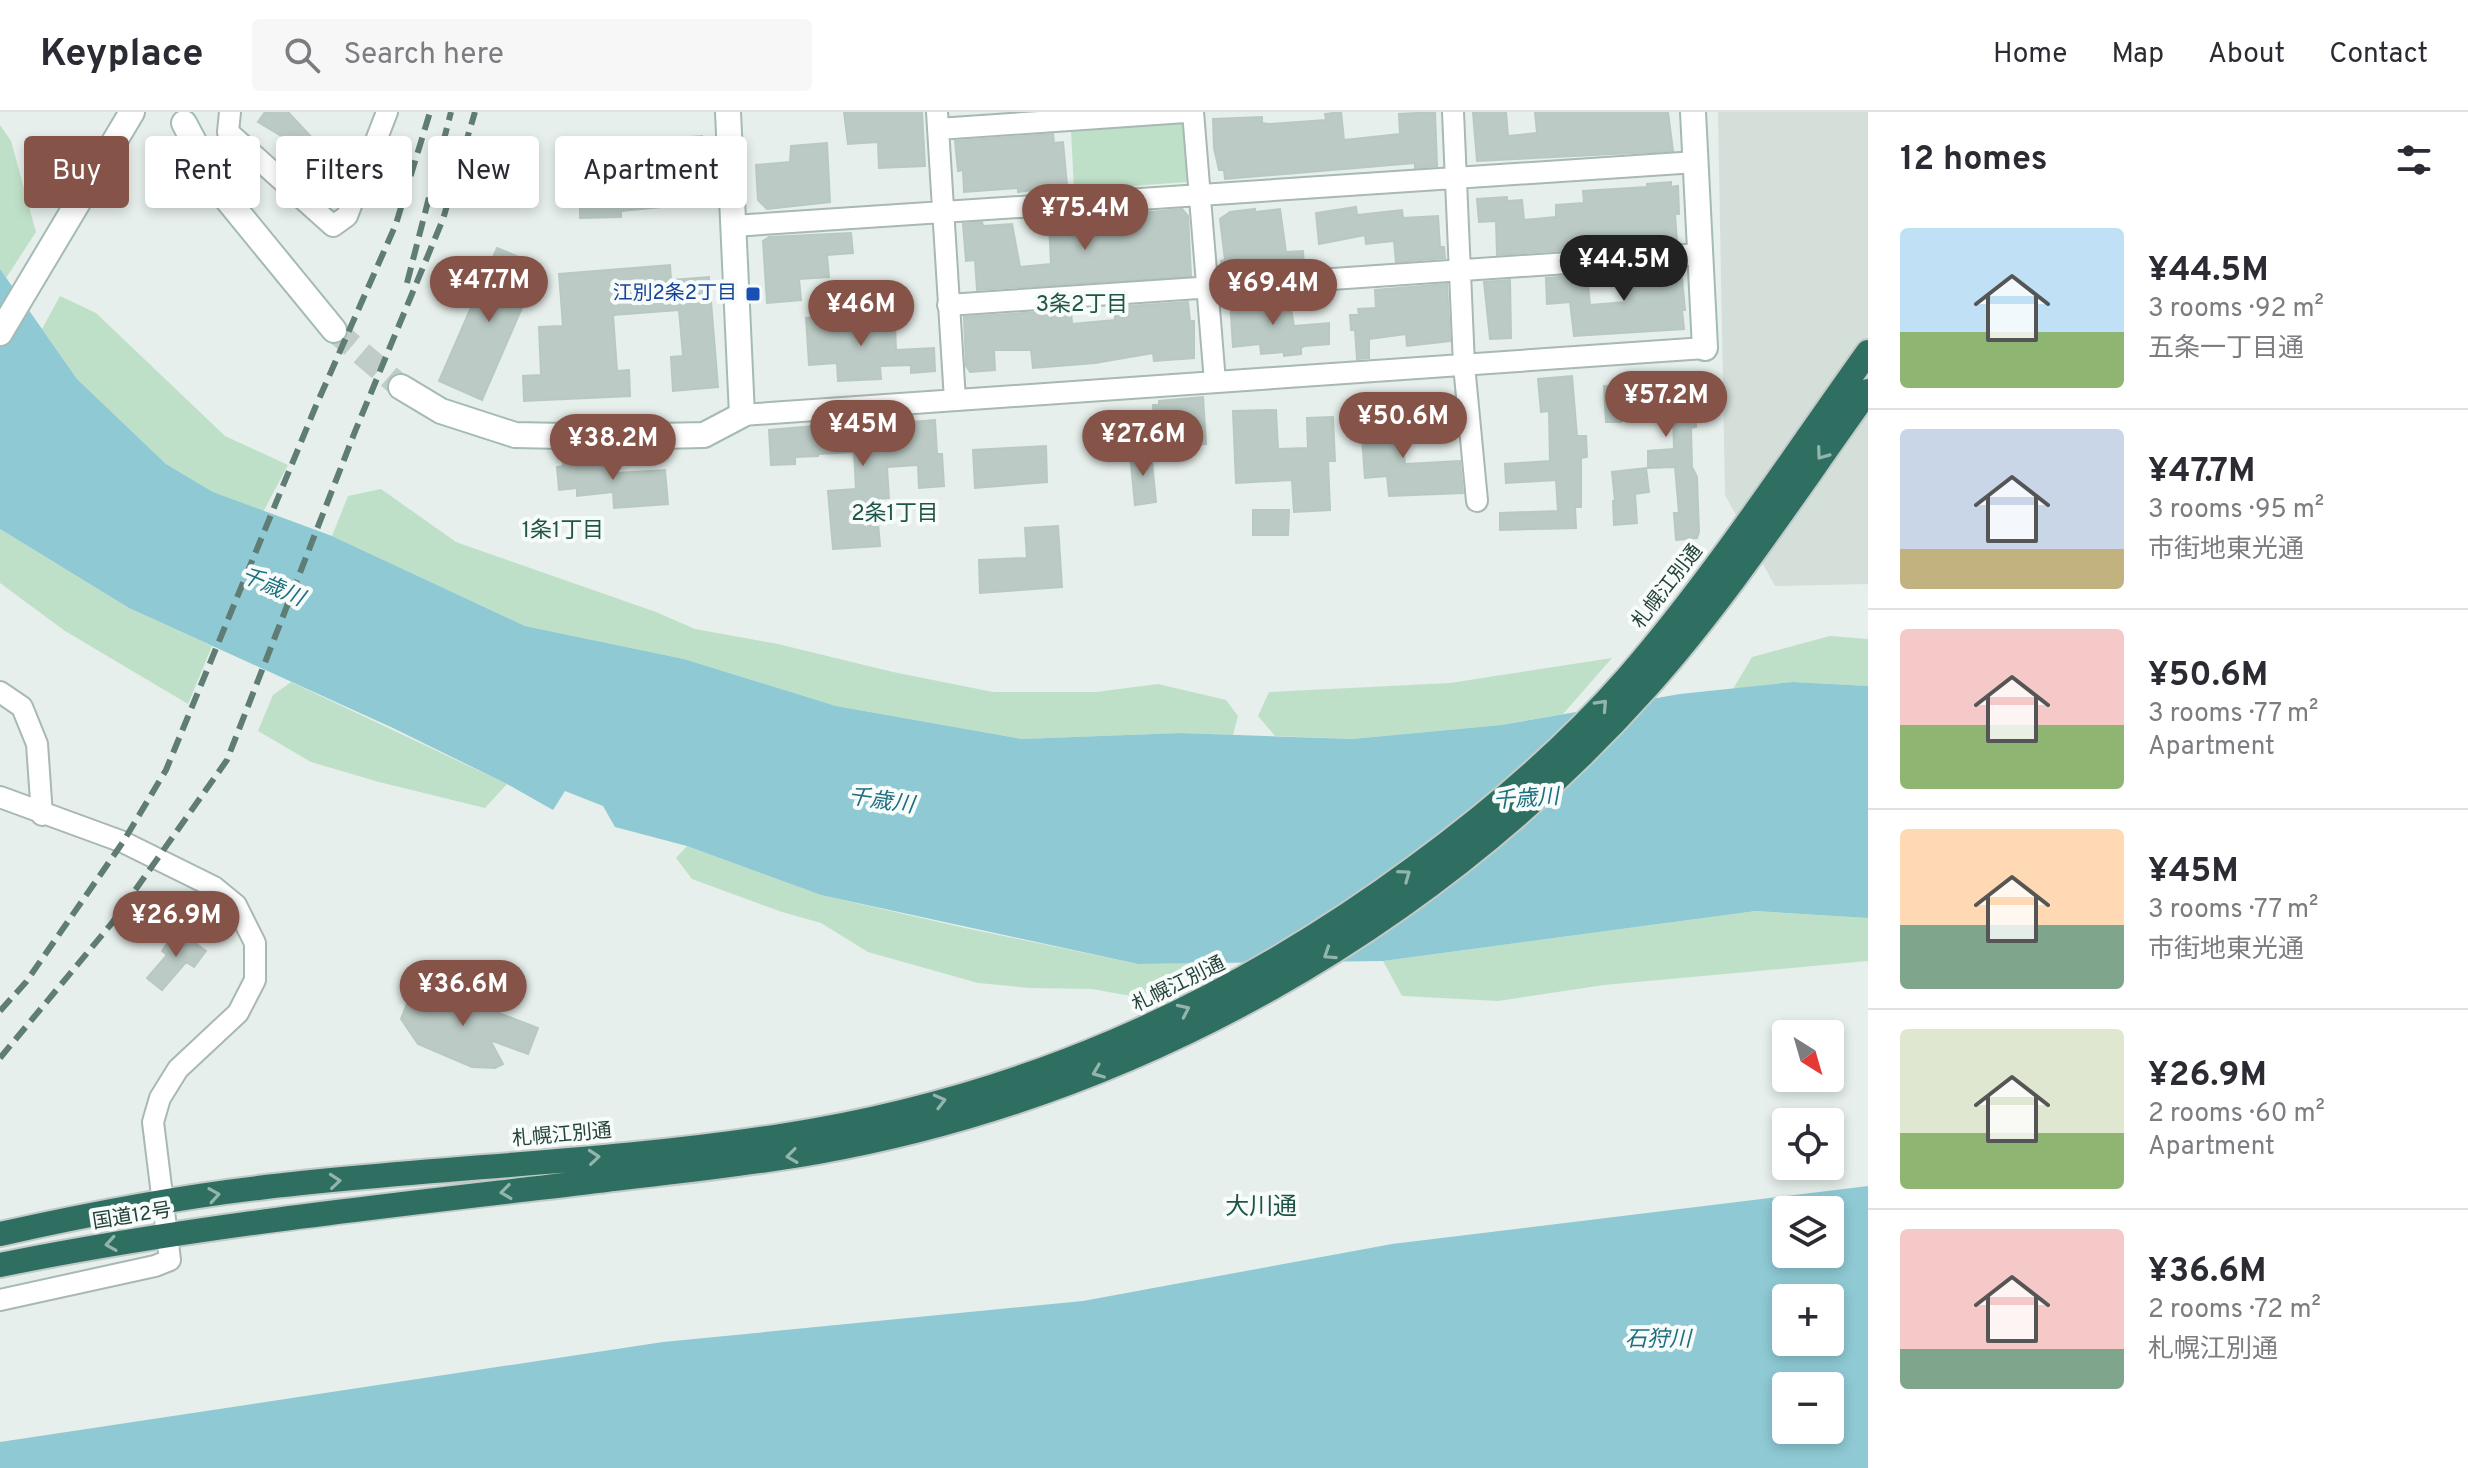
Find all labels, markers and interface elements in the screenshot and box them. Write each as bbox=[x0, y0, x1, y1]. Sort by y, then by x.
search box bbox=[252, 19, 812, 91]
text: Keyplace bbox=[40, 31, 204, 80]
icon: search bbox=[280, 33, 324, 77]
text: Search here bbox=[344, 37, 504, 74]
text: Home bbox=[1993, 37, 2067, 73]
text: Map bbox=[2111, 37, 2164, 73]
text: About bbox=[2208, 37, 2285, 73]
text: Contact bbox=[2329, 37, 2428, 73]
chip: Buy bbox=[24, 136, 129, 208]
chip: Rent bbox=[145, 136, 260, 208]
chip: Filters bbox=[276, 136, 412, 208]
chip: New bbox=[428, 136, 539, 208]
chip: Apartment bbox=[555, 136, 747, 208]
icon: filters bbox=[2392, 138, 2436, 182]
text: 12 homes bbox=[1900, 139, 2047, 182]
pin: ¥75.4M bbox=[1020, 184, 1150, 252]
text: ¥75.4M bbox=[1040, 193, 1130, 226]
pin: ¥44.5M bbox=[1559, 235, 1689, 303]
text: ¥44.5M bbox=[1578, 244, 1670, 277]
text: ¥44.5M bbox=[2148, 250, 2269, 293]
pin: ¥47.7M bbox=[424, 256, 554, 324]
pin: ¥69.4M bbox=[1208, 259, 1338, 327]
icon: home bbox=[1964, 260, 2060, 356]
text: ¥47.7M bbox=[448, 265, 530, 298]
text: ¥69.4M bbox=[1227, 268, 1319, 301]
pin: ¥46M bbox=[814, 280, 908, 348]
place label: 江別2条2丁目 bbox=[613, 281, 737, 307]
marker: 江別2条2丁目 bbox=[744, 285, 762, 303]
text: ¥46M bbox=[826, 289, 896, 322]
district label: 3条2丁目 bbox=[1036, 292, 1128, 319]
text: 3 rooms · 92 m² bbox=[2148, 293, 2324, 326]
text: 五条一丁目通 bbox=[2148, 333, 2304, 366]
pin: ¥57.2M bbox=[1601, 371, 1731, 439]
text: ¥57.2M bbox=[1623, 380, 1709, 413]
pin: ¥50.6M bbox=[1338, 392, 1468, 460]
pin: ¥45M bbox=[816, 400, 910, 468]
text: ¥50.6M bbox=[1357, 401, 1449, 434]
text: ¥45M bbox=[828, 409, 898, 442]
pin: ¥27.6M bbox=[1078, 410, 1208, 478]
pin: ¥38.2M bbox=[548, 414, 678, 482]
text: ¥27.6M bbox=[1100, 419, 1186, 452]
text: ¥38.2M bbox=[568, 423, 658, 456]
one-way arrow bbox=[1818, 446, 1832, 460]
text: ¥47.7M bbox=[2148, 451, 2256, 494]
icon: home bbox=[1964, 461, 2060, 557]
text: 3 rooms · 95 m² bbox=[2148, 494, 2324, 527]
district label: 2条1丁目 bbox=[851, 501, 939, 528]
district label: 1条1丁目 bbox=[522, 518, 604, 545]
text: 市街地東光通 bbox=[2148, 534, 2304, 567]
street label: 札幌江別通 bbox=[1627, 540, 1709, 634]
water label: 千歳川 bbox=[236, 563, 309, 614]
text: ¥50.6M bbox=[2148, 655, 2268, 698]
icon: home bbox=[1964, 661, 2060, 757]
text: 3 rooms · 77 m² bbox=[2148, 698, 2318, 731]
one-way arrow bbox=[1592, 700, 1606, 715]
text: Apartment bbox=[2148, 731, 2275, 764]
water label: 千歳川 bbox=[846, 784, 918, 820]
water label: 千歳川 bbox=[1492, 784, 1562, 816]
text: ¥45M bbox=[2148, 851, 2239, 894]
icon: home bbox=[1964, 861, 2060, 957]
one-way arrow bbox=[1396, 870, 1411, 885]
pin: ¥26.9M bbox=[111, 891, 241, 959]
text: 3 rooms · 77 m² bbox=[2148, 894, 2318, 927]
text: ¥26.9M bbox=[130, 900, 222, 933]
text: 市街地東光通 bbox=[2148, 934, 2304, 967]
one-way arrow bbox=[1323, 944, 1338, 959]
street label: 札幌江別通 bbox=[1128, 951, 1230, 1019]
pin: ¥36.6M bbox=[398, 960, 528, 1028]
text: ¥36.6M bbox=[418, 969, 508, 1002]
one-way arrow bbox=[1175, 1004, 1190, 1020]
north arrow bbox=[1772, 1020, 1844, 1092]
map controls bbox=[1772, 1020, 1844, 1444]
text: ¥26.9M bbox=[2148, 1055, 2267, 1098]
icon: home bbox=[1964, 1061, 2060, 1157]
one-way arrow bbox=[1092, 1062, 1106, 1079]
one-way arrow bbox=[933, 1094, 947, 1111]
text: 2 rooms · 60 m² bbox=[2148, 1098, 2325, 1131]
button: locate bbox=[1772, 1108, 1844, 1180]
street label: 札幌江別通 bbox=[511, 1119, 613, 1153]
text: Apartment bbox=[2148, 1131, 2275, 1164]
one-way arrow bbox=[785, 1147, 799, 1164]
one-way arrow bbox=[588, 1148, 601, 1165]
one-way arrow bbox=[329, 1173, 342, 1190]
one-way arrow bbox=[500, 1183, 513, 1200]
one-way arrow bbox=[207, 1187, 221, 1204]
district label: 大川通 bbox=[1225, 1193, 1297, 1223]
button: layers bbox=[1772, 1196, 1844, 1268]
street label: 国道12号 bbox=[91, 1198, 173, 1236]
one-way arrow bbox=[104, 1235, 118, 1252]
text: ¥36.6M bbox=[2148, 1251, 2267, 1294]
icon: home bbox=[1964, 1261, 2060, 1357]
button: + bbox=[1772, 1284, 1844, 1356]
text: 2 rooms · 72 m² bbox=[2148, 1294, 2321, 1327]
water label: 石狩川 bbox=[1625, 1327, 1693, 1354]
text: 札幌江別通 bbox=[2148, 1334, 2278, 1367]
button: − bbox=[1772, 1372, 1844, 1444]

